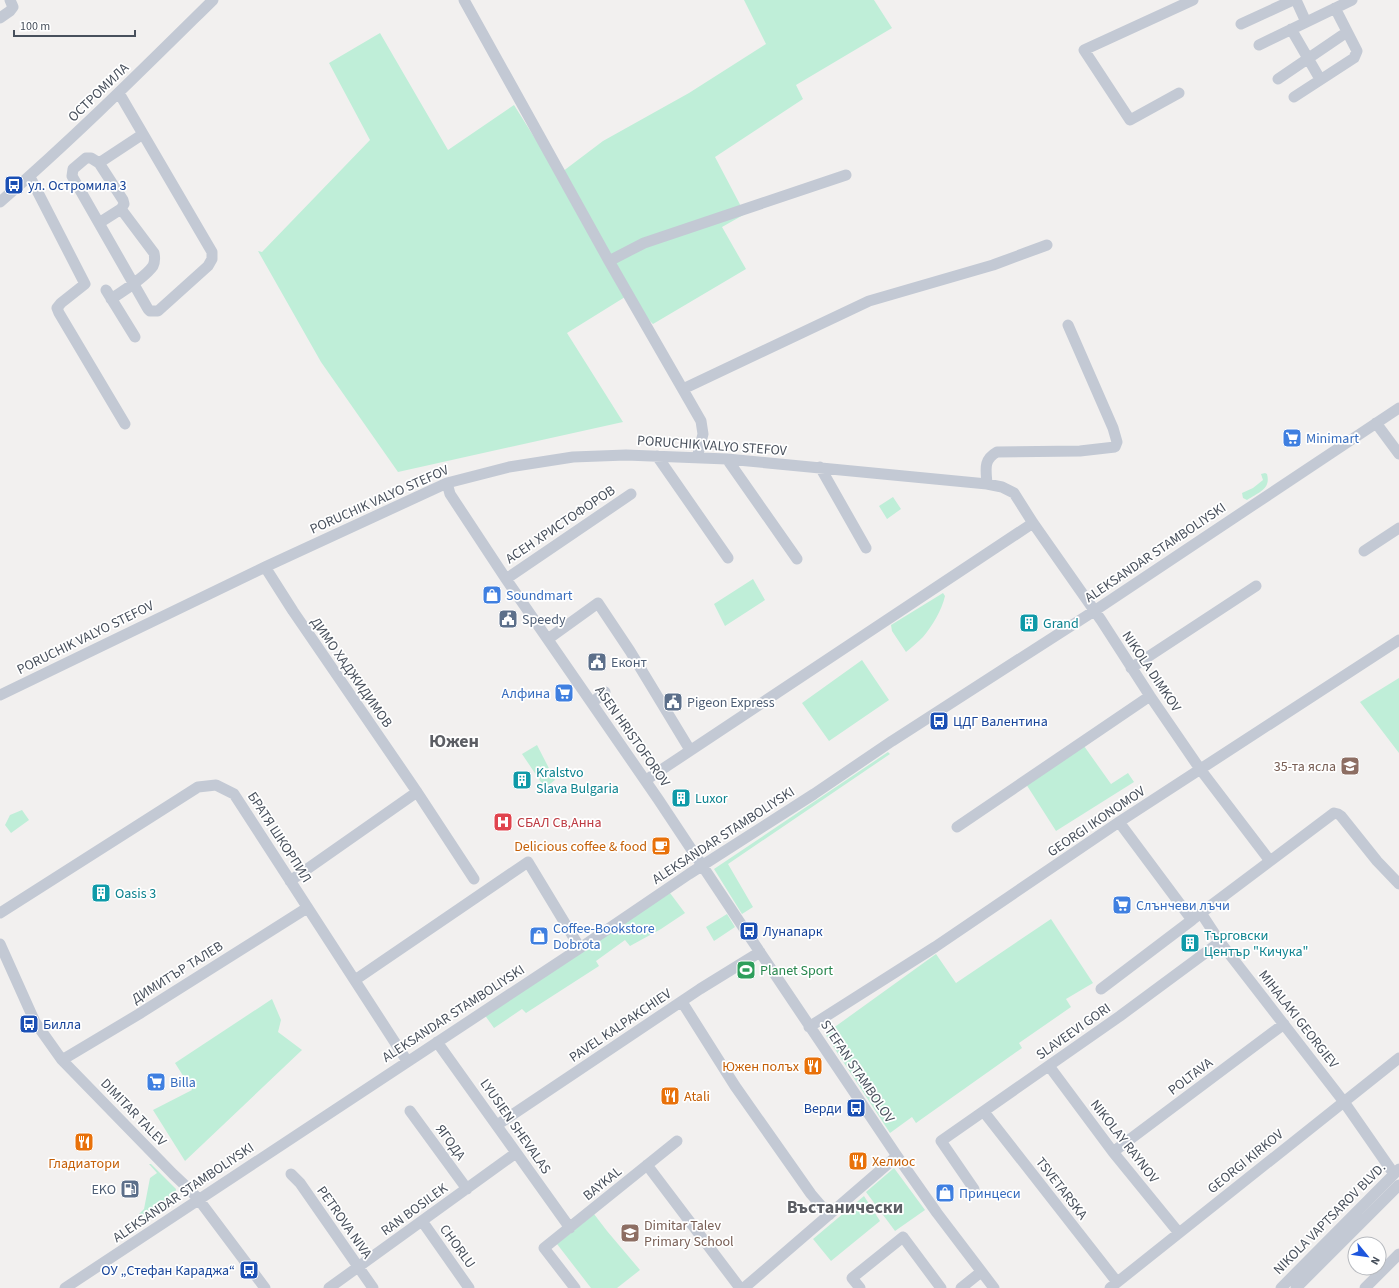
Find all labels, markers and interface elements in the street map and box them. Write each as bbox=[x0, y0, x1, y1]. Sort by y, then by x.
scale bar bbox=[14, 12, 135, 38]
text: 100 m bbox=[20, 18, 50, 35]
street label: ОСТРОМИЛА bbox=[64, 58, 134, 127]
bus stop icon: ул. Остромила 3 bbox=[3, 174, 25, 196]
place label: ул. Остромила 3 bbox=[28, 176, 127, 196]
supermarket icon: Minimart bbox=[1281, 427, 1303, 449]
place label: Minimart bbox=[1306, 429, 1359, 449]
street label: PORUCHIK VALYO STEFOV bbox=[636, 431, 788, 461]
street label: PORUCHIK VALYO STEFOV bbox=[307, 460, 453, 540]
street label: АСЕН ХРИСТОФОРОВ bbox=[502, 481, 619, 569]
street label: ALEKSANDAR STAMBOLIYSKI bbox=[1081, 498, 1230, 608]
shop icon: Soundmart bbox=[481, 584, 503, 606]
place label: Soundmart bbox=[506, 586, 573, 606]
street label: PORUCHIK VALYO STEFOV bbox=[14, 596, 158, 680]
public building icon: Speedy bbox=[497, 608, 519, 630]
place label: Speedy bbox=[522, 610, 566, 630]
building icon: Grand bbox=[1018, 612, 1040, 634]
street label: ДИМО ХАДЖИДИМОВ bbox=[305, 613, 397, 732]
place label: Grand bbox=[1043, 614, 1079, 634]
street label: NIKOLA DIMKOV bbox=[1117, 627, 1186, 717]
public building icon: Еконт bbox=[586, 651, 608, 673]
place label: Еконт bbox=[611, 653, 648, 673]
supermarket icon: Алфина bbox=[553, 682, 575, 704]
street label: ASEN HRISTOFOROV bbox=[590, 682, 675, 792]
place label: Алфина bbox=[502, 684, 550, 704]
public building icon: Pigeon Express bbox=[662, 691, 684, 713]
place label: Pigeon Express bbox=[687, 693, 775, 713]
bus stop icon: ЦДГ Валентина bbox=[928, 710, 950, 732]
place label: ЦДГ Валентина bbox=[953, 712, 1048, 732]
district label: Южен bbox=[429, 729, 479, 754]
school or university icon: 35-та ясла bbox=[1339, 755, 1361, 777]
place label: 35-та ясла bbox=[1274, 757, 1336, 777]
place label: Kralstvo Slava Bulgaria bbox=[536, 763, 619, 799]
building icon: Kralstvo Slava Bulgaria bbox=[511, 769, 533, 791]
street label: GEORGI IKONOMOV bbox=[1044, 781, 1150, 862]
street label: ALEKSANDAR STAMBOLIYSKI bbox=[648, 782, 799, 890]
building icon: Luxor bbox=[670, 787, 692, 809]
street label: БРАТЯ ШКОРПИЛ bbox=[242, 788, 316, 887]
place label: Luxor bbox=[695, 789, 728, 809]
hospital icon: СБАЛ Св,Анна bbox=[492, 811, 514, 833]
place label: СБАЛ Св,Анна bbox=[517, 813, 601, 833]
cafe icon: Delicious coffee & food bbox=[650, 835, 672, 857]
place label: Delicious coffee & food bbox=[514, 837, 647, 857]
building icon: Oasis 3 bbox=[90, 882, 112, 904]
place label: Oasis 3 bbox=[115, 884, 156, 904]
supermarket icon: Слънчеви лъчи bbox=[1111, 894, 1133, 916]
place label: Слънчеви лъчи bbox=[1136, 896, 1230, 916]
place label: Coffee-Bookstore Dobrota bbox=[553, 919, 655, 955]
bus stop icon: Лунапарк bbox=[738, 920, 760, 942]
place label: Лунапарк bbox=[763, 922, 823, 942]
shop icon: Coffee-Bookstore Dobrota bbox=[528, 925, 550, 947]
place label: Търговски Център "Кичука" bbox=[1204, 926, 1308, 962]
building icon: Търговски Център "Кичука" bbox=[1179, 932, 1201, 954]
street label: ДИМИТЪР ТАЛЕВ bbox=[128, 937, 227, 1009]
sports icon: Planet Sport bbox=[735, 959, 757, 981]
street label: ALEKSANDAR STAMBOLIYSKI bbox=[378, 960, 529, 1068]
place label: Planet Sport bbox=[760, 961, 833, 981]
street label: MIHALAKI GEORGIEV bbox=[1253, 966, 1343, 1074]
street label: PAVEL KALPAKCHIEV bbox=[565, 984, 676, 1067]
street label: SLAVEEVI GORI bbox=[1032, 999, 1115, 1065]
bus stop icon: Билла bbox=[18, 1013, 40, 1035]
place label: Билла bbox=[43, 1015, 81, 1035]
street label: STEFAN STAMBOLOV bbox=[815, 1016, 900, 1128]
street label: POLTAVA bbox=[1164, 1053, 1217, 1100]
restaurant icon: Южен полъх bbox=[802, 1055, 824, 1077]
place label: Южен полъх bbox=[722, 1057, 800, 1077]
supermarket icon: Billa bbox=[145, 1071, 167, 1093]
place label: Billa bbox=[170, 1073, 196, 1093]
street label: DIMITAR TALEV bbox=[96, 1074, 171, 1152]
street label: LYUSIEN SHEVALAS bbox=[475, 1075, 556, 1178]
restaurant icon: Atali bbox=[659, 1085, 681, 1107]
place label: Atali bbox=[684, 1087, 710, 1107]
street label: NIKOLAY RAYNOV bbox=[1085, 1096, 1164, 1188]
bus stop icon: Верди bbox=[845, 1097, 867, 1119]
place label: Верди bbox=[804, 1099, 842, 1119]
street label: ЯГОДА bbox=[430, 1120, 470, 1165]
street label: GEORGI KIRKOV bbox=[1203, 1124, 1288, 1199]
restaurant icon: Гладиатори bbox=[73, 1131, 95, 1153]
street label: ALEKSANDAR STAMBOLIYSKI bbox=[109, 1138, 258, 1248]
restaurant icon: Хелиос bbox=[847, 1150, 869, 1172]
place label: Хелиос bbox=[872, 1152, 916, 1172]
street label: TSVETARSKA bbox=[1030, 1153, 1092, 1224]
place label: Гладиатори bbox=[48, 1154, 120, 1174]
street label: NIKOLA VAPTSAROV BLVD. bbox=[1269, 1158, 1389, 1278]
street label: BAYKAL bbox=[579, 1162, 626, 1206]
fuel station icon: EKO bbox=[119, 1178, 141, 1200]
street label: RAN BOSILEK bbox=[377, 1178, 453, 1241]
place label: EKO bbox=[91, 1180, 116, 1200]
street label: PETROVA NIVA bbox=[312, 1182, 377, 1263]
shop icon: Принцеси bbox=[934, 1182, 956, 1204]
place label: Принцеси bbox=[959, 1184, 1021, 1204]
district label: Въстанически bbox=[787, 1195, 903, 1220]
place label: Dimitar Talev Primary School bbox=[644, 1216, 734, 1252]
street label: CHORLU bbox=[434, 1221, 480, 1273]
school or university icon: Dimitar Talev Primary School bbox=[619, 1222, 641, 1244]
north arrow bbox=[1347, 1236, 1387, 1276]
bus stop icon: ОУ „Стефан Караджа“ bbox=[238, 1259, 260, 1281]
place label: ОУ „Стефан Караджа“ bbox=[101, 1261, 235, 1281]

